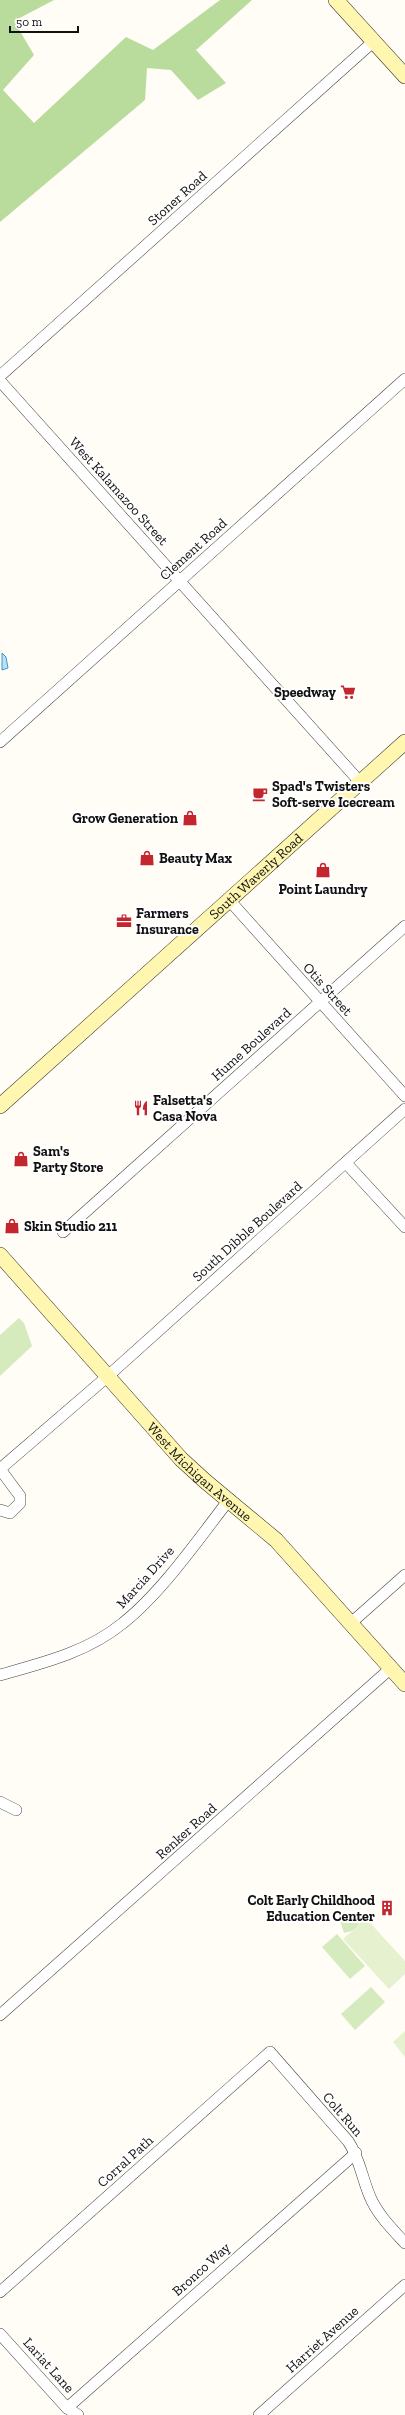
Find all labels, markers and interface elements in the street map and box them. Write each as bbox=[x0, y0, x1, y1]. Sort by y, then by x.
scale bar bbox=[10, 8, 78, 34]
text: 50 m bbox=[16, 15, 43, 29]
street label: Stoner Road bbox=[144, 167, 211, 229]
street label: West Kalamazoo Street bbox=[66, 434, 172, 549]
street label: Clement Road bbox=[156, 515, 231, 584]
supermarket icon: Speedway bbox=[339, 683, 357, 701]
place label: Speedway bbox=[274, 684, 337, 701]
place label: Spad's Twisters Soft-serve Icecream bbox=[272, 778, 396, 811]
cafe icon: Spad's Twisters Soft-serve Icecream bbox=[251, 785, 269, 803]
shop icon: Grow Generation bbox=[181, 809, 199, 827]
place label: Grow Generation bbox=[72, 810, 179, 827]
street label: South Waverly Road bbox=[206, 830, 307, 923]
shop icon: Beauty Max bbox=[138, 849, 156, 867]
place label: Beauty Max bbox=[159, 850, 232, 867]
shop icon: Point Laundry bbox=[314, 861, 332, 879]
place label: Point Laundry bbox=[278, 881, 368, 898]
place label: Farmers Insurance bbox=[136, 905, 199, 938]
office icon: Farmers Insurance bbox=[115, 912, 133, 930]
street label: Otis Street bbox=[299, 959, 356, 1020]
street label: Hume Boulevard bbox=[208, 1004, 295, 1084]
place label: Falsetta's Casa Nova bbox=[153, 1092, 217, 1125]
restaurant icon: Falsetta's Casa Nova bbox=[132, 1099, 150, 1117]
place label: Sam's Party Store bbox=[33, 1143, 104, 1176]
shop icon: Sam's Party Store bbox=[12, 1150, 30, 1168]
street label: South Dibble Boulevard bbox=[189, 1177, 306, 1285]
shop icon: Skin Studio 211 bbox=[3, 1217, 21, 1235]
place label: Skin Studio 211 bbox=[24, 1218, 117, 1235]
street label: West Michigan Avenue bbox=[143, 1419, 255, 1526]
street label: Marcia Drive bbox=[113, 1542, 178, 1612]
street label: Renker Road bbox=[153, 1800, 220, 1863]
place label: Colt Early Childhood Education Center bbox=[247, 1892, 375, 1925]
building icon: Colt Early Childhood Education Center bbox=[378, 1899, 396, 1917]
street label: Colt Run bbox=[319, 2089, 366, 2140]
street label: Corral Path bbox=[94, 2132, 157, 2191]
street label: Bronco Way bbox=[169, 2238, 234, 2300]
street label: Harriet Avenue bbox=[283, 2302, 362, 2376]
street label: Lariat Lane bbox=[19, 2334, 78, 2397]

